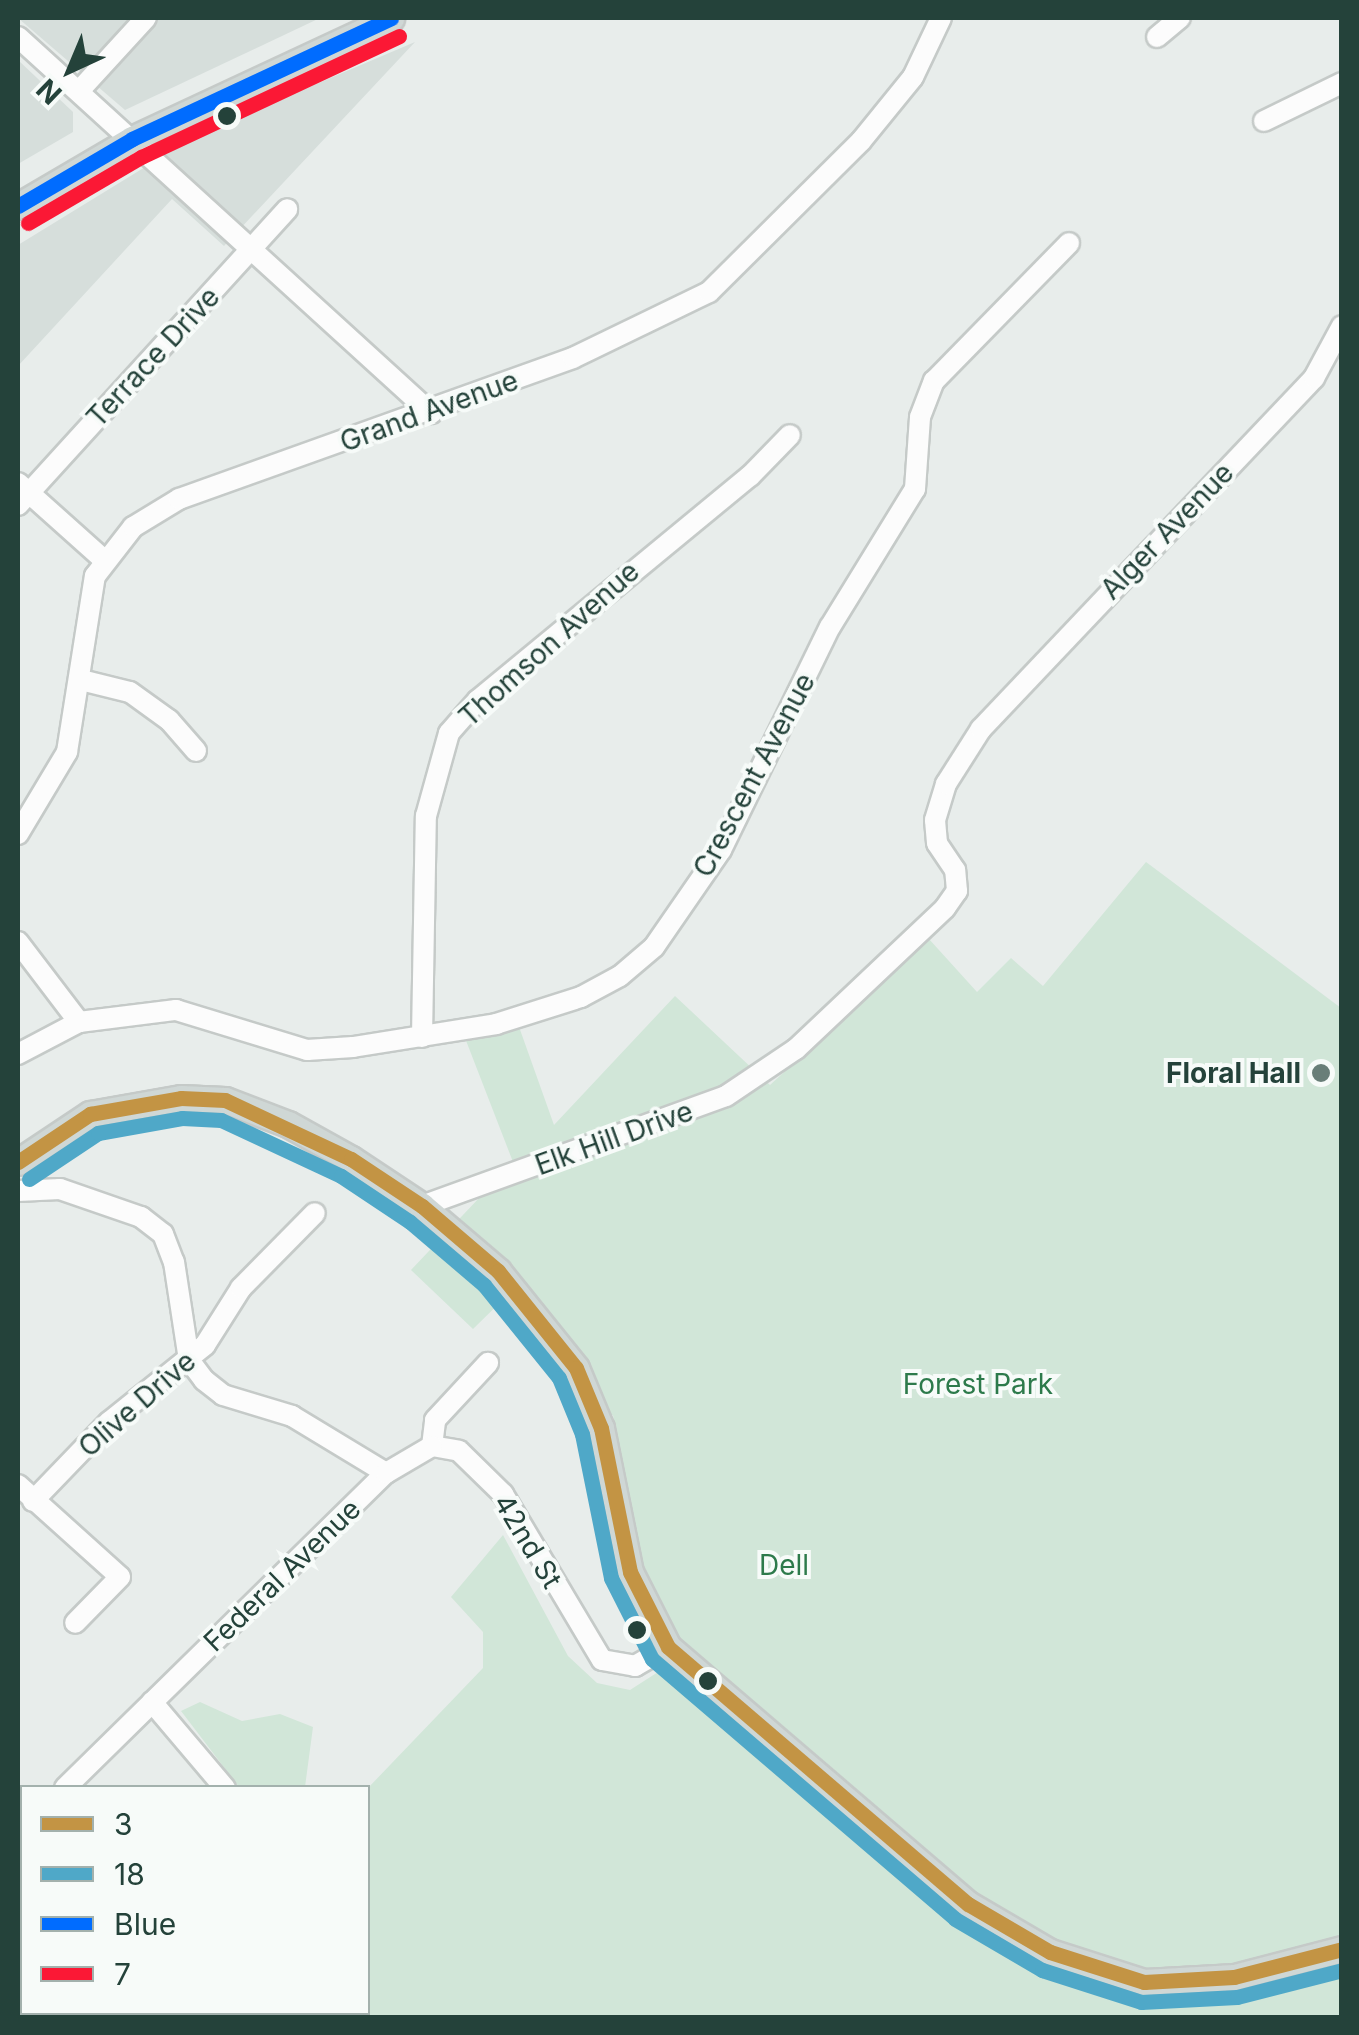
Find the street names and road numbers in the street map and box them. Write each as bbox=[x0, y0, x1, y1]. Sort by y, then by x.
street label: Terrace Drive bbox=[80, 280, 226, 434]
street label: Grand Avenue bbox=[335, 363, 523, 459]
street label: Alger Avenue bbox=[1094, 456, 1240, 606]
street label: Thomson Avenue bbox=[452, 554, 646, 734]
street label: Crescent Avenue bbox=[686, 667, 822, 883]
street label: Elk Hill Drive bbox=[531, 1094, 697, 1182]
street label: Olive Drive bbox=[72, 1344, 202, 1464]
street label: 42nd St bbox=[487, 1488, 569, 1594]
street label: Federal Avenue bbox=[197, 1492, 367, 1658]

